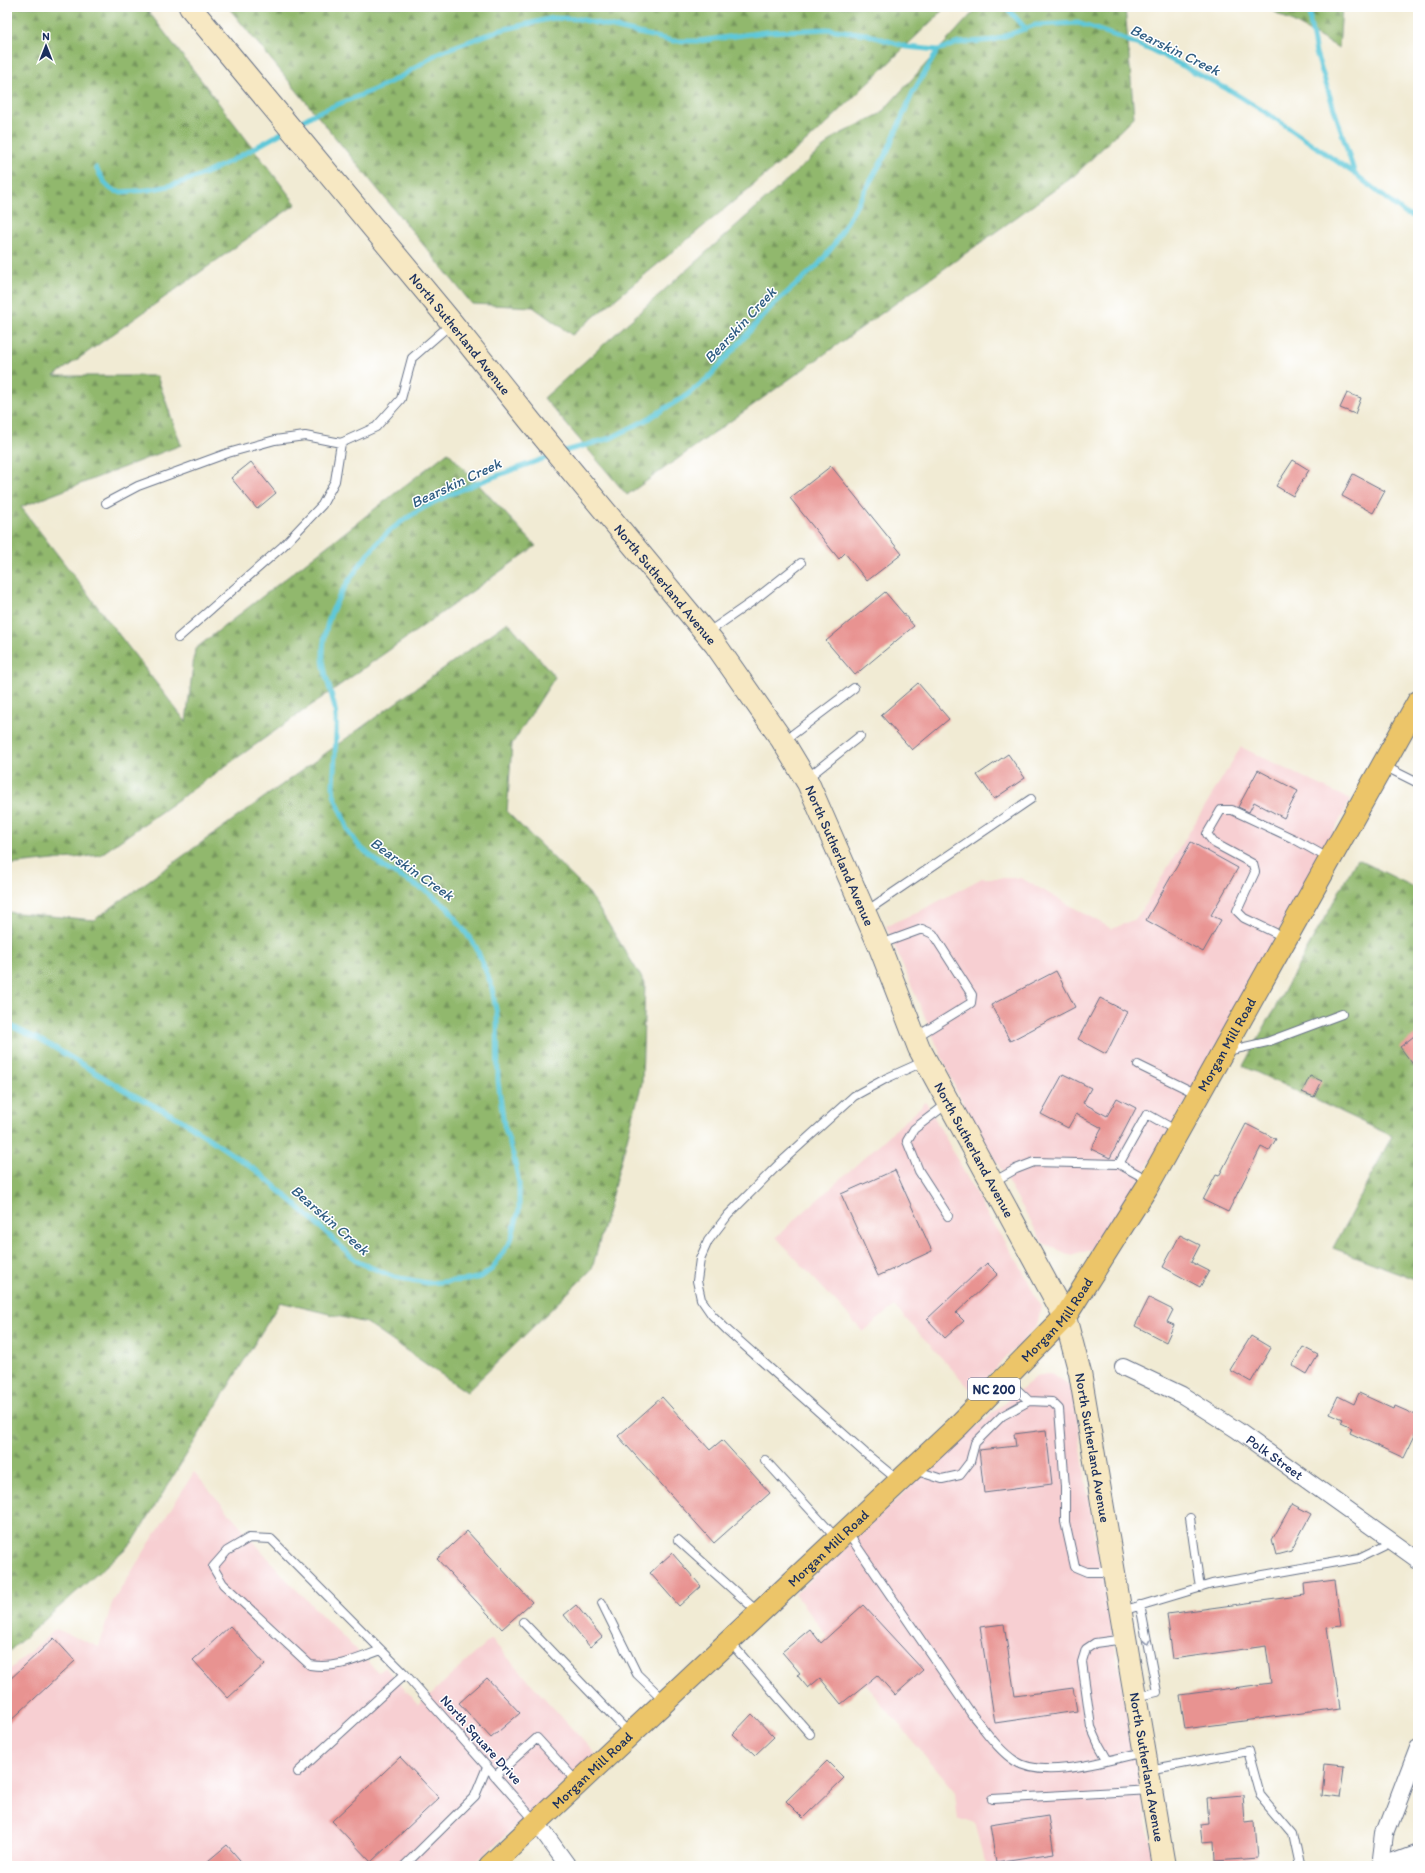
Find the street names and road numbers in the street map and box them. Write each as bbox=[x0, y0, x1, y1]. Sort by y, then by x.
street label: North Sutherland Avenue bbox=[406, 270, 515, 398]
street label: North Sutherland Avenue bbox=[611, 521, 721, 648]
street label: North Sutherland Avenue bbox=[802, 783, 878, 929]
street label: Morgan Mill Road bbox=[1194, 994, 1260, 1094]
street label: North Sutherland Avenue bbox=[931, 1079, 1018, 1221]
street label: Morgan Mill Road bbox=[1017, 1274, 1097, 1365]
street label: North Sutherland Avenue bbox=[1072, 1372, 1114, 1524]
road number: NC 200 bbox=[968, 1378, 1020, 1400]
street label: Polk Street bbox=[1243, 1431, 1307, 1483]
street label: Morgan Mill Road bbox=[784, 1506, 872, 1590]
street label: North Sutherland Avenue bbox=[1126, 1691, 1168, 1844]
street label: North Square Drive bbox=[436, 1692, 526, 1788]
street label: Morgan Mill Road bbox=[548, 1728, 636, 1812]

